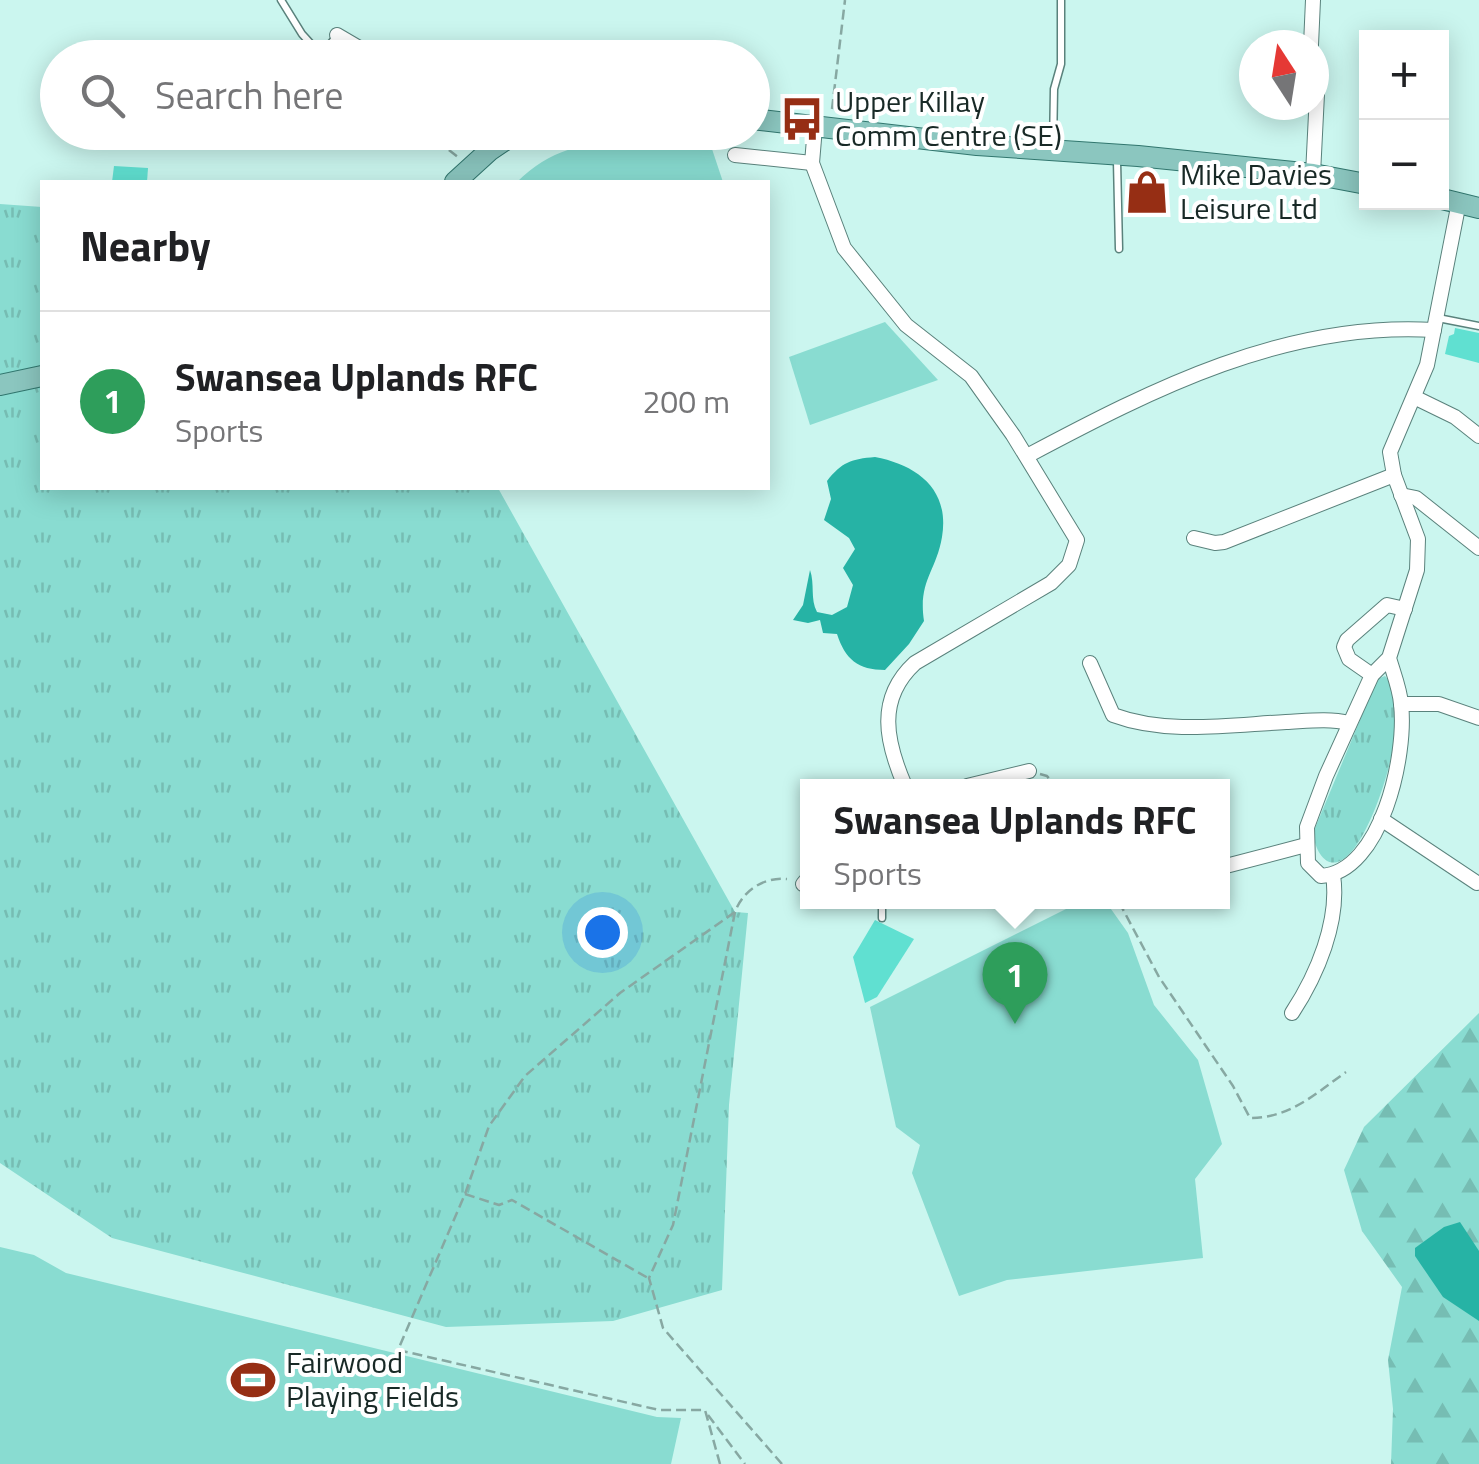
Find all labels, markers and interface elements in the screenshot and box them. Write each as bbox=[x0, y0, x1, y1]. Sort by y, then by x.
north arrow bbox=[1239, 30, 1329, 120]
map controls bbox=[1359, 30, 1449, 210]
button: + bbox=[1359, 30, 1449, 120]
search box bbox=[40, 40, 770, 150]
text: Search here bbox=[155, 66, 343, 124]
icon: search bbox=[75, 68, 130, 123]
place label: Upper Killay Comm Centre (SE) bbox=[835, 78, 1062, 158]
bus stop icon: Upper Killay Comm Centre (SE) bbox=[778, 95, 826, 143]
button: − bbox=[1359, 120, 1449, 210]
place label: Mike Davies Leisure Ltd bbox=[1180, 151, 1332, 231]
shop icon: Mike Davies Leisure Ltd bbox=[1123, 168, 1171, 216]
text: Nearby bbox=[80, 213, 211, 277]
text: Swansea Uplands RFC bbox=[175, 348, 538, 406]
text: 1 bbox=[104, 377, 121, 425]
text: 200 m bbox=[642, 377, 730, 425]
text: Sports bbox=[175, 406, 263, 454]
popup bbox=[800, 779, 1230, 909]
text: Swansea Uplands RFC bbox=[834, 791, 1196, 849]
text: Sports bbox=[834, 849, 922, 897]
your location bbox=[577, 907, 628, 958]
pin: 1 bbox=[982, 942, 1048, 1024]
place label: Fairwood Playing Fields bbox=[286, 1339, 459, 1419]
sports icon: Fairwood Playing Fields bbox=[229, 1356, 277, 1404]

